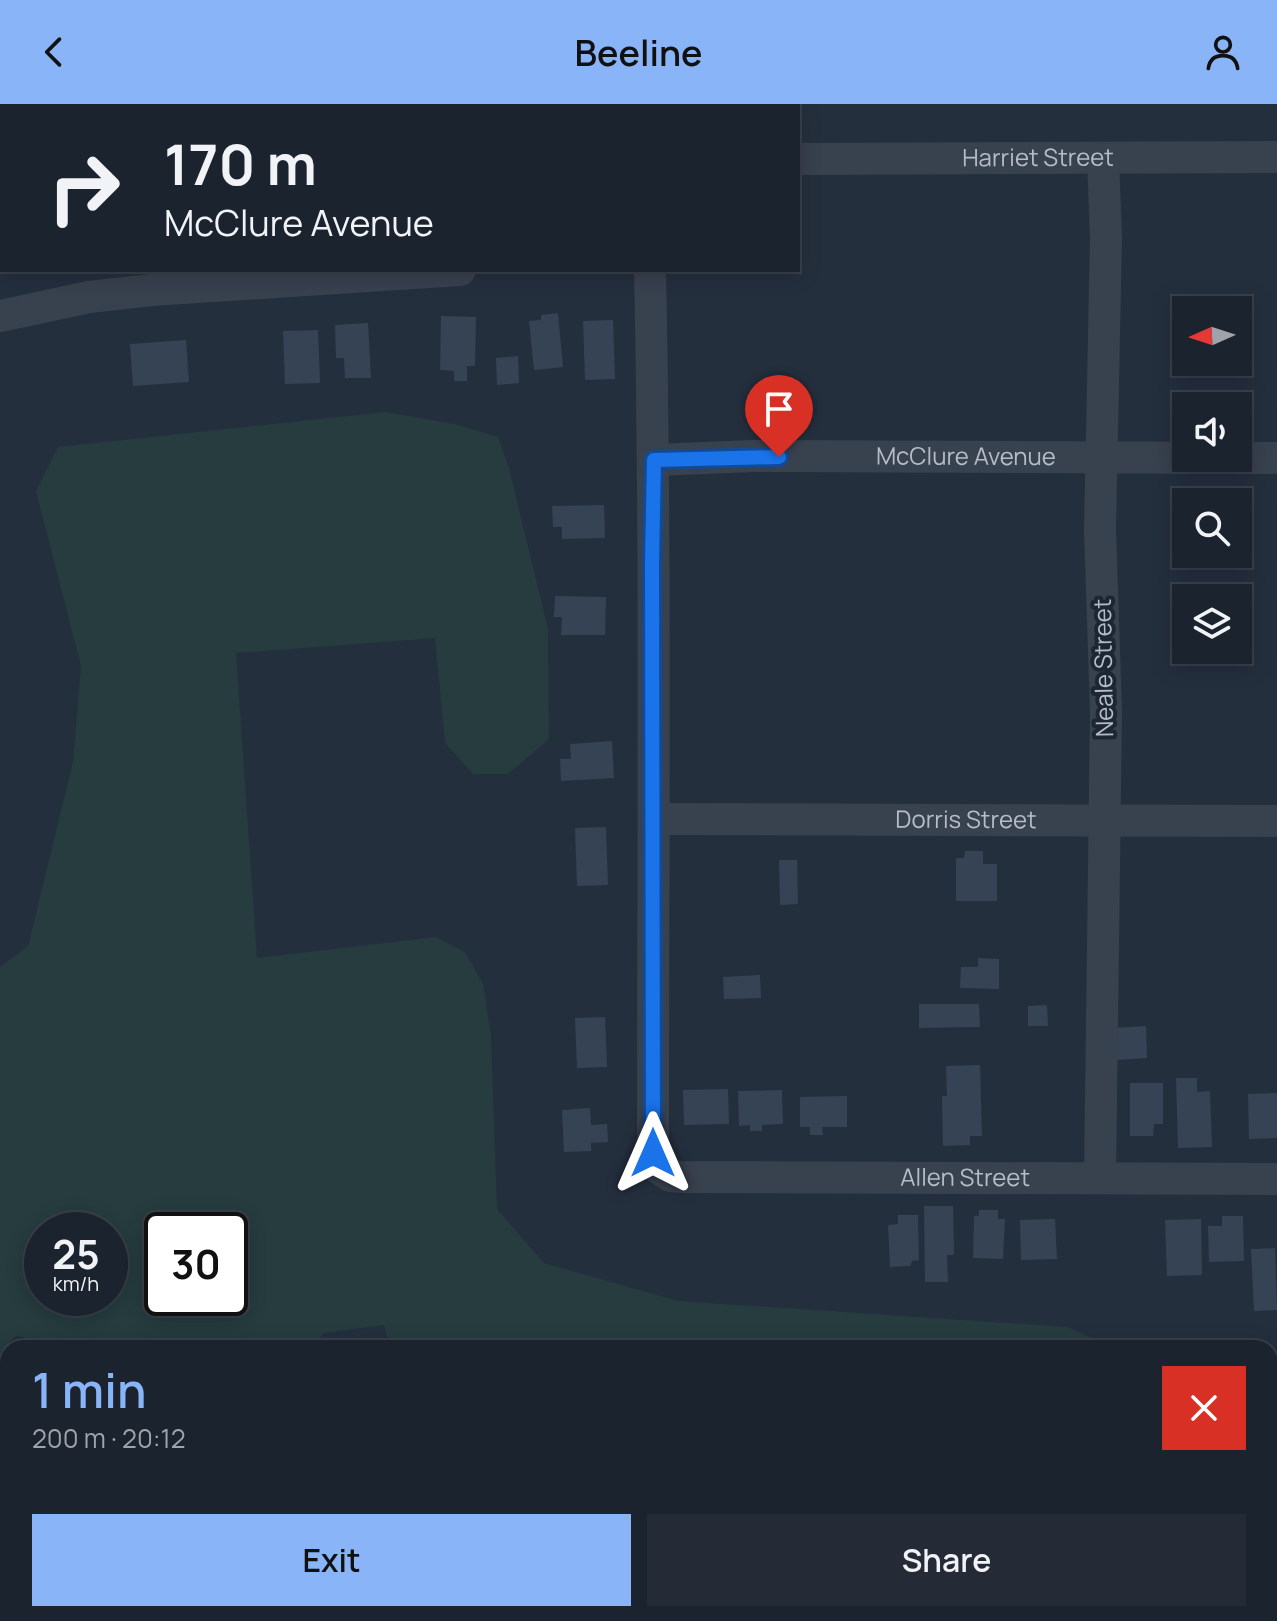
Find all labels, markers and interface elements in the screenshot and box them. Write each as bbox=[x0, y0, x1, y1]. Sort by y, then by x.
text: Beeline bbox=[575, 28, 702, 77]
icon: back bbox=[32, 30, 76, 74]
icon: person bbox=[1201, 30, 1245, 74]
text: 170 m bbox=[164, 125, 317, 202]
icon: right bbox=[32, 136, 136, 240]
street label: Harriet Street bbox=[962, 140, 1114, 173]
text: McClure Avenue bbox=[164, 198, 434, 247]
north arrow bbox=[1172, 296, 1252, 376]
map controls bbox=[1172, 296, 1252, 664]
pin bbox=[745, 375, 813, 457]
icon: arrive bbox=[757, 387, 801, 431]
button: sound bbox=[1172, 392, 1252, 472]
street label: McClure Avenue bbox=[876, 438, 1056, 472]
button: search bbox=[1172, 488, 1252, 568]
button: layers bbox=[1172, 584, 1252, 664]
street label: Neale Street bbox=[1085, 599, 1120, 738]
street label: Dorris Street bbox=[895, 802, 1037, 835]
position arrow bbox=[611, 1111, 695, 1195]
street label: Allen Street bbox=[900, 1160, 1030, 1193]
speed limit sign: 30 bbox=[144, 1212, 248, 1316]
text: 25 bbox=[52, 1226, 100, 1281]
text: km/h bbox=[53, 1270, 99, 1297]
text: 1 min bbox=[32, 1357, 146, 1422]
button: close bbox=[1162, 1366, 1246, 1450]
text: 200 m · 20:12 bbox=[32, 1420, 186, 1456]
button: Exit bbox=[32, 1514, 631, 1606]
button: Share bbox=[647, 1514, 1246, 1606]

